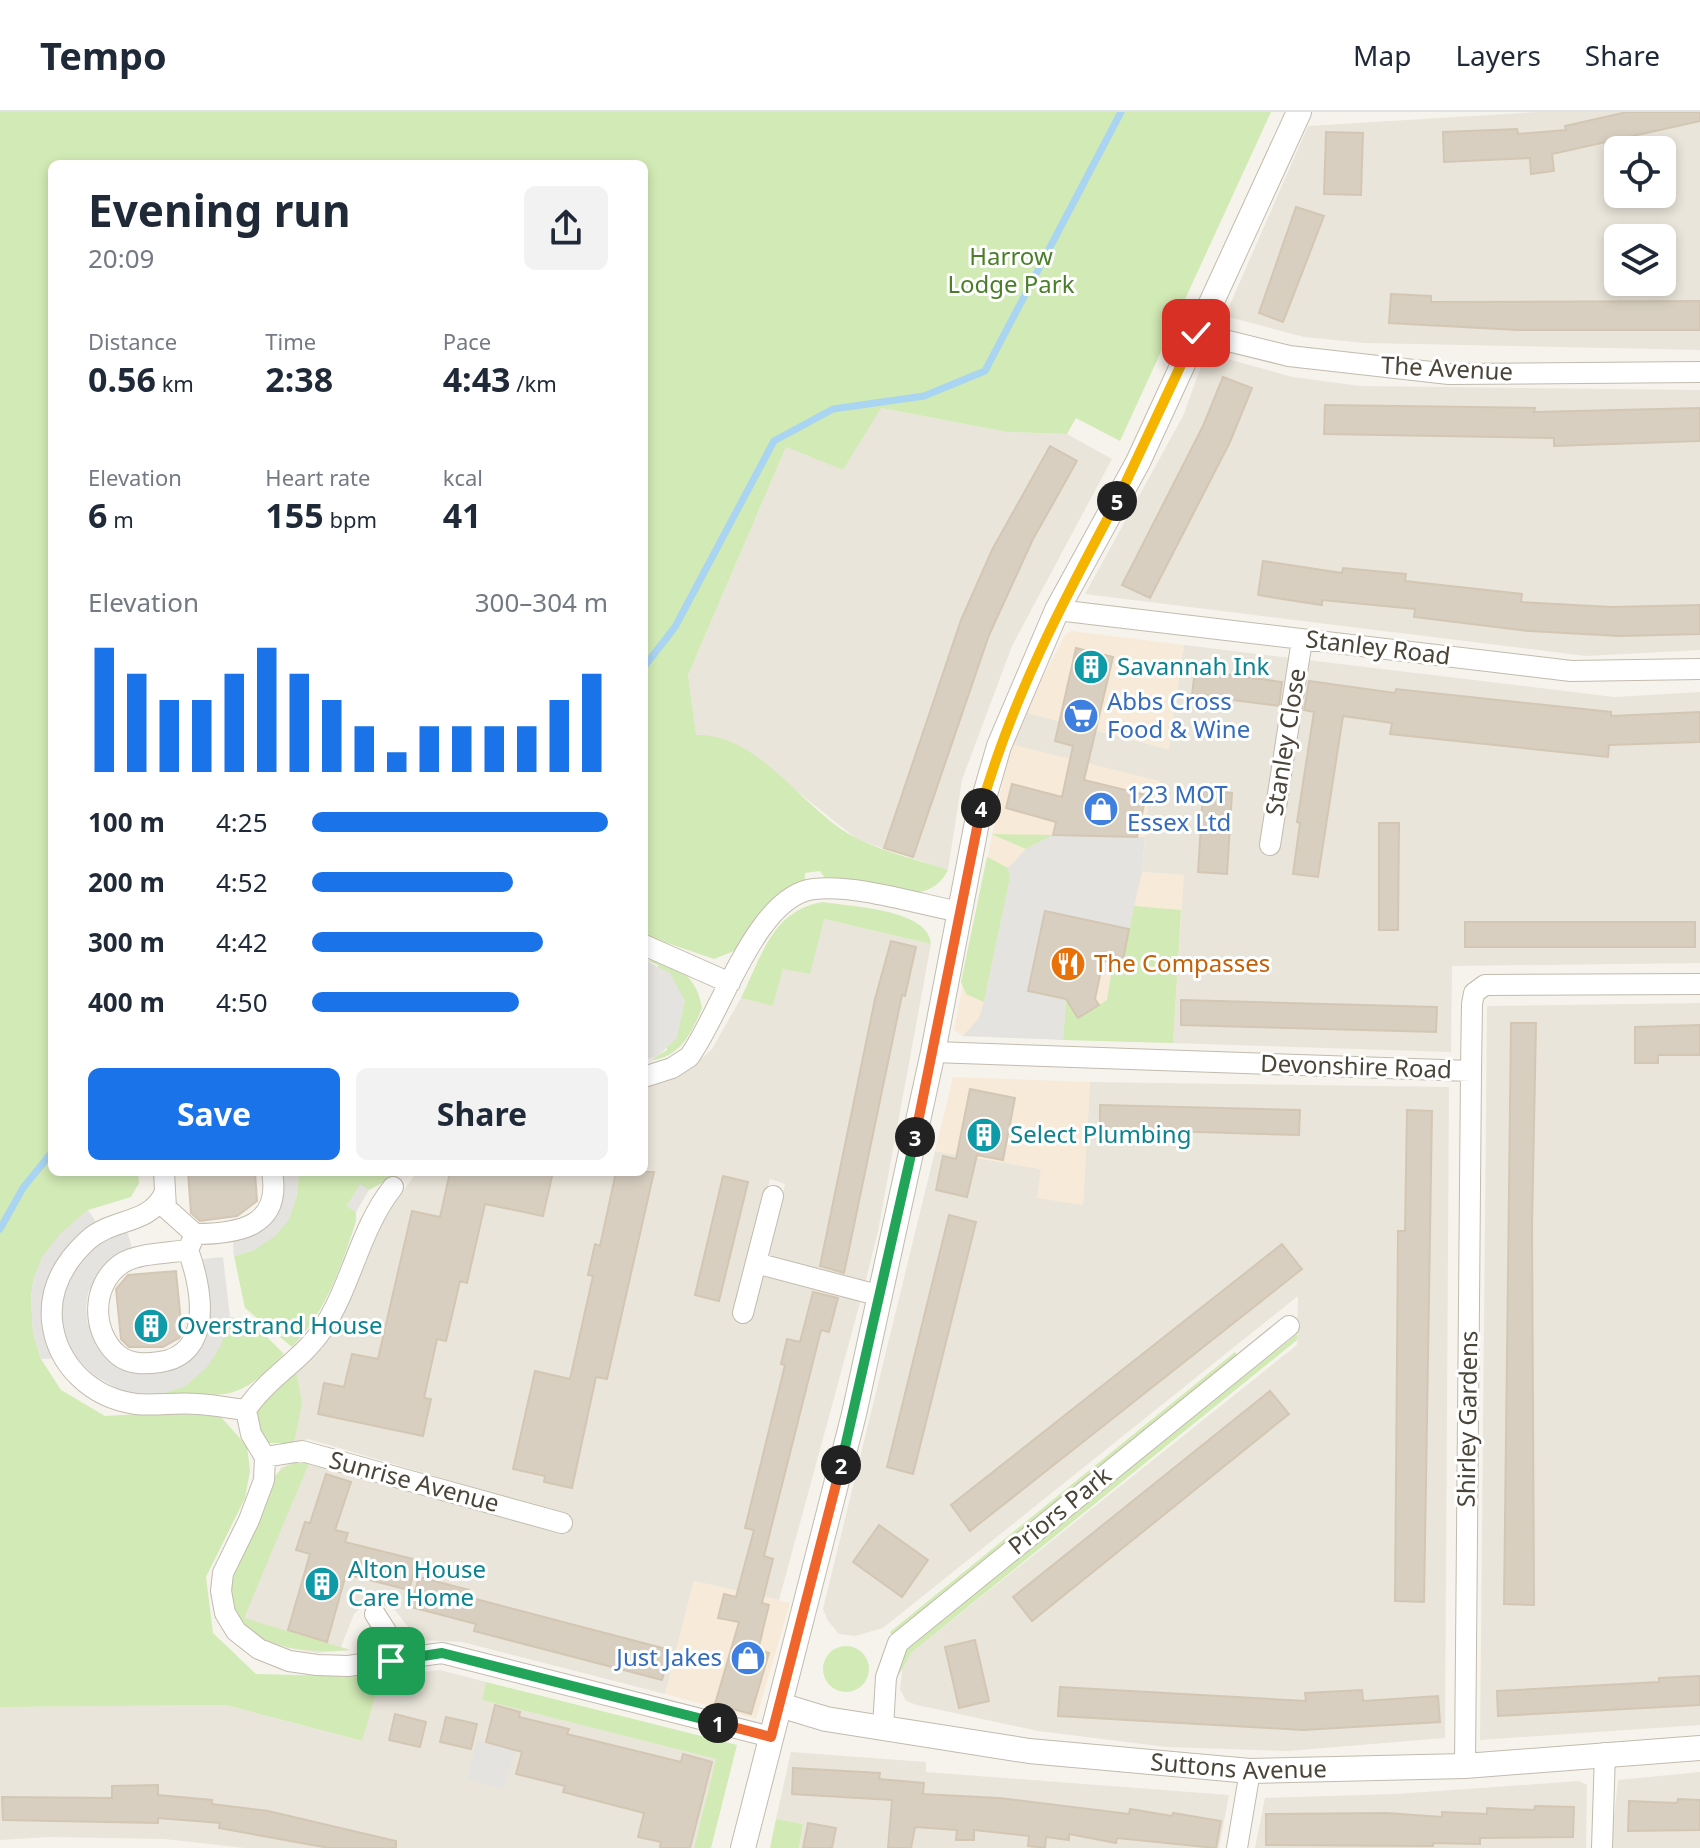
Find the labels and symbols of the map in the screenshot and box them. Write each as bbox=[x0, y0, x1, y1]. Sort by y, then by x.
park label: Harrow Lodge Park bbox=[947, 239, 1075, 300]
pin bbox=[1162, 299, 1230, 367]
street label: The Avenue bbox=[1380, 348, 1514, 387]
pin: 5 bbox=[1097, 481, 1137, 521]
street label: Stanley Road bbox=[1304, 621, 1452, 672]
building icon: Savannah Ink bbox=[1072, 648, 1110, 686]
place label: Savannah Ink bbox=[1117, 649, 1269, 682]
street label: Stanley Close bbox=[1257, 666, 1312, 818]
place label: Abbs Cross Food & Wine bbox=[1107, 684, 1250, 745]
supermarket icon: Abbs Cross Food & Wine bbox=[1062, 697, 1100, 735]
place label: 123 MOT Essex Ltd bbox=[1127, 777, 1231, 838]
pin: 4 bbox=[961, 788, 1001, 828]
shop icon: 123 MOT Essex Ltd bbox=[1082, 790, 1120, 828]
restaurant icon: The Compasses bbox=[1049, 945, 1087, 983]
place label: The Compasses bbox=[1094, 946, 1270, 979]
street label: Devonshire Road bbox=[1260, 1046, 1452, 1085]
building icon: Select Plumbing bbox=[965, 1116, 1003, 1154]
pin: 3 bbox=[895, 1117, 935, 1157]
place label: Select Plumbing bbox=[1010, 1117, 1191, 1150]
building icon: Overstrand House bbox=[132, 1307, 170, 1345]
place label: Overstrand House bbox=[177, 1308, 382, 1341]
street label: Shirley Gardens bbox=[1448, 1330, 1485, 1508]
street label: Sunrise Avenue bbox=[326, 1442, 503, 1519]
pin: 2 bbox=[821, 1445, 861, 1485]
street label: Priors Park bbox=[1001, 1458, 1118, 1562]
place label: Alton House Care Home bbox=[348, 1552, 486, 1613]
building icon: Alton House Care Home bbox=[303, 1565, 341, 1603]
pin bbox=[357, 1627, 425, 1695]
shop icon: Just Jakes bbox=[729, 1639, 767, 1677]
place label: Just Jakes bbox=[614, 1640, 722, 1673]
pin: 1 bbox=[698, 1703, 738, 1743]
street label: Suttons Avenue bbox=[1149, 1744, 1327, 1786]

